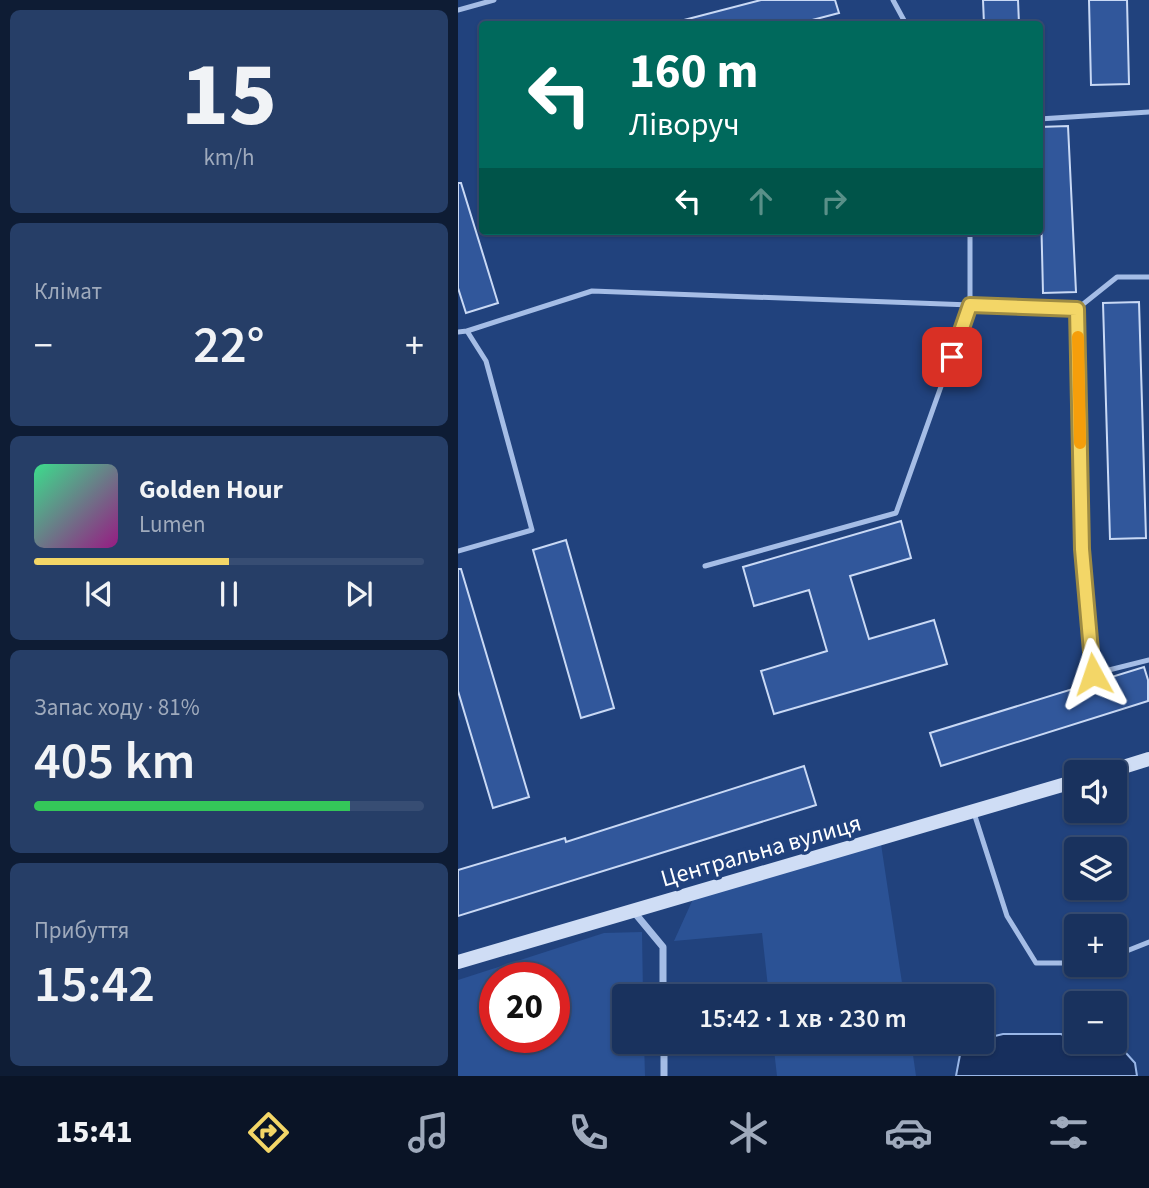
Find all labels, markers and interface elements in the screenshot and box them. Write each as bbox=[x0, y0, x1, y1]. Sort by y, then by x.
text: 15 bbox=[181, 31, 277, 160]
text: 160 m bbox=[629, 37, 758, 107]
icon: left bbox=[514, 49, 605, 140]
text: Ліворуч bbox=[629, 102, 740, 148]
text: km/h bbox=[203, 141, 255, 174]
icon: left bbox=[669, 182, 707, 220]
icon: ahead bbox=[742, 182, 780, 220]
icon: right bbox=[815, 182, 853, 220]
text: Клімат bbox=[34, 275, 102, 308]
text: 22° bbox=[193, 309, 265, 383]
text: − bbox=[34, 319, 53, 373]
text: + bbox=[405, 319, 424, 373]
pin bbox=[922, 327, 982, 387]
icon: arrive bbox=[933, 338, 971, 376]
text: Golden Hour bbox=[139, 471, 283, 508]
text: Lumen bbox=[139, 508, 206, 541]
icon: previous bbox=[80, 575, 118, 613]
icon: pause bbox=[210, 575, 248, 613]
icon: next bbox=[340, 575, 378, 613]
position arrow bbox=[1056, 637, 1130, 711]
text: Запас ходу · 81% bbox=[34, 691, 200, 724]
text: 405 km bbox=[34, 725, 195, 799]
map controls bbox=[1064, 760, 1127, 1054]
button: sound bbox=[1064, 760, 1127, 823]
street label: Центральна вулиця bbox=[657, 806, 865, 896]
button: layers bbox=[1064, 837, 1127, 900]
text: Прибуття bbox=[34, 914, 129, 947]
button: + bbox=[1064, 914, 1127, 977]
text: 15:42 bbox=[34, 948, 155, 1022]
speed limit sign: 20 bbox=[479, 962, 570, 1053]
button: − bbox=[1064, 991, 1127, 1054]
text: 15:42 · 1 хв · 230 m bbox=[699, 1000, 907, 1037]
icon: directions bbox=[244, 1108, 293, 1157]
icon: music bbox=[404, 1108, 453, 1157]
icon: phone bbox=[564, 1108, 613, 1157]
icon: climate bbox=[724, 1108, 773, 1157]
icon: car bbox=[884, 1108, 933, 1157]
icon: filters bbox=[1044, 1108, 1093, 1157]
text: 15:41 bbox=[56, 1109, 133, 1155]

